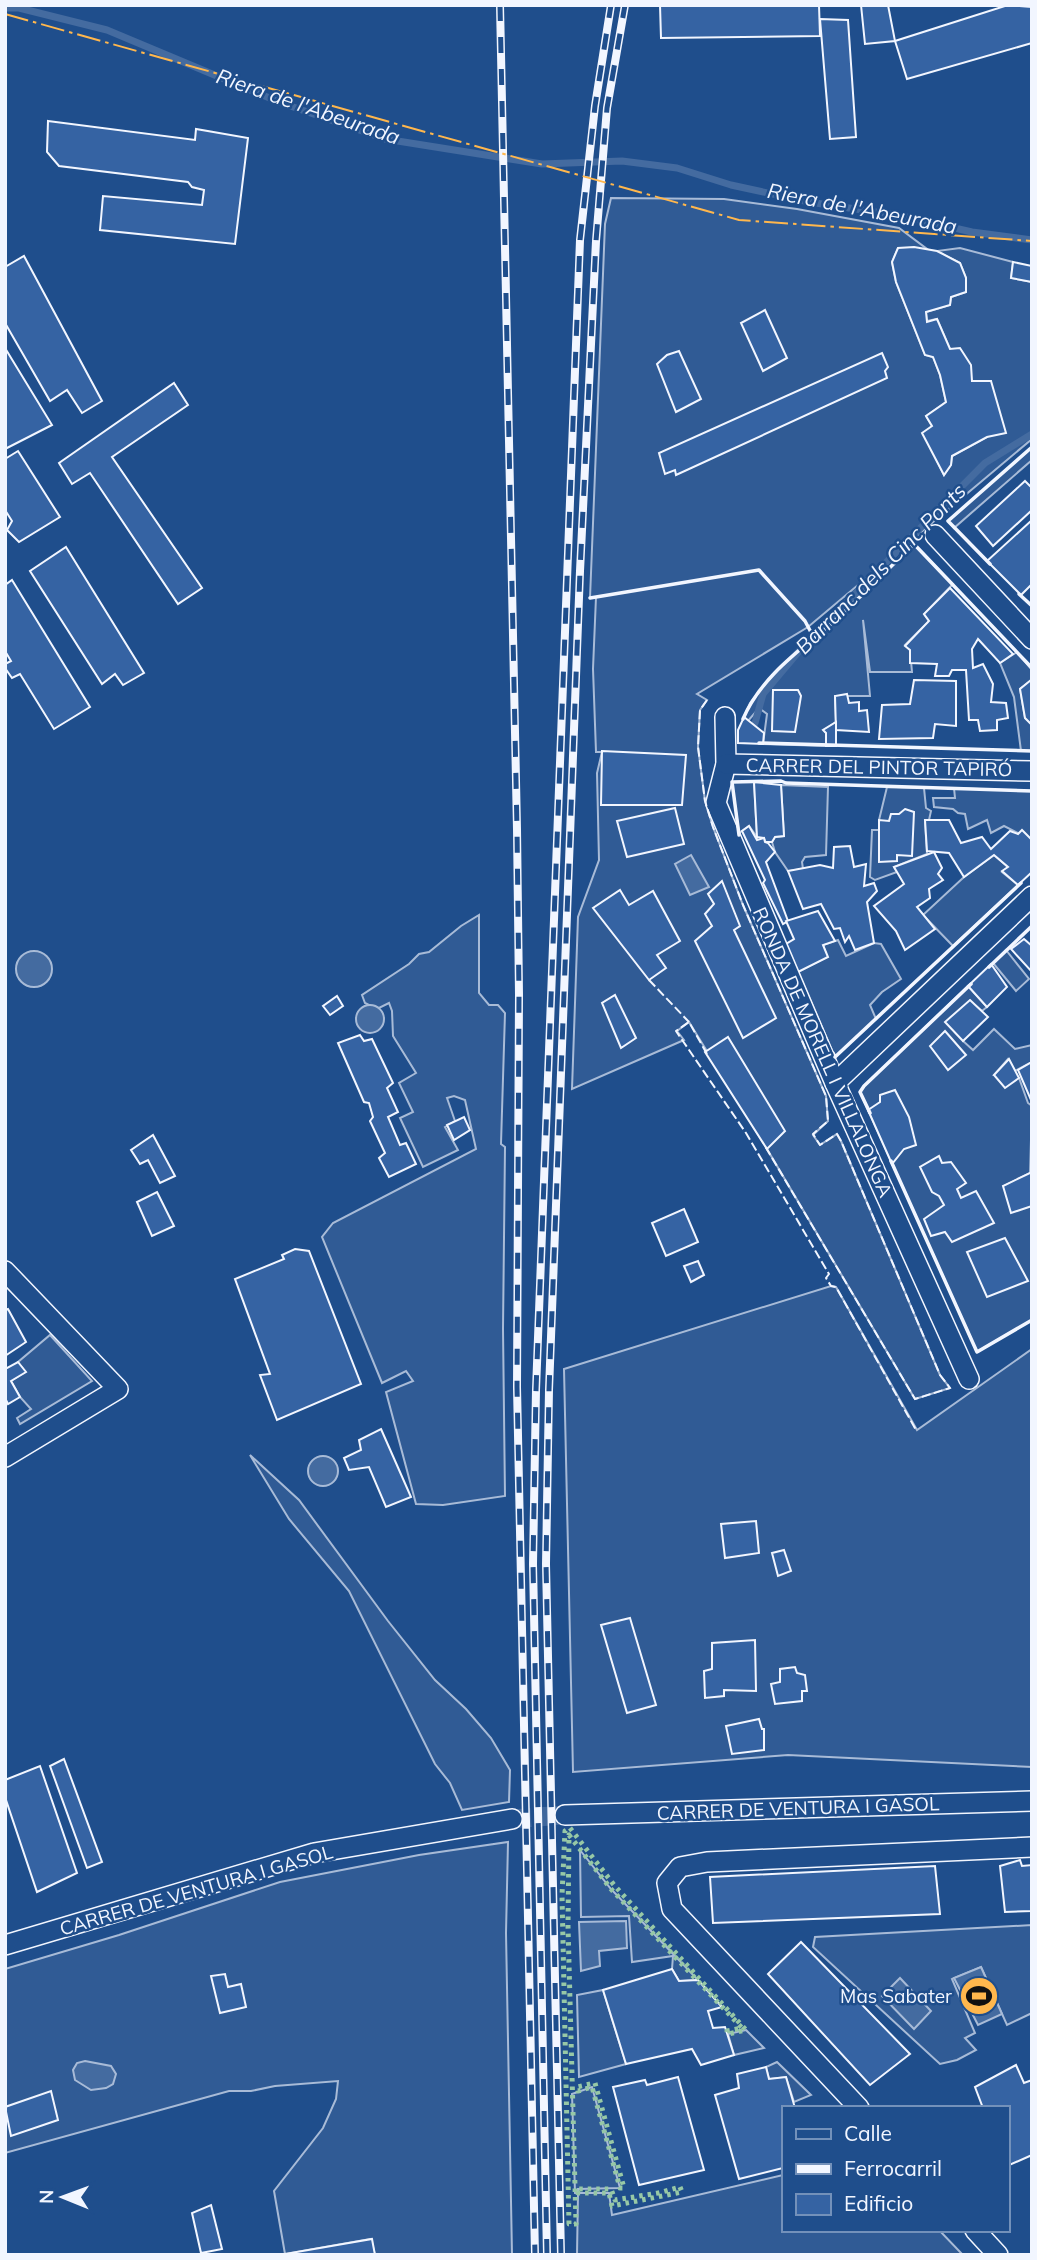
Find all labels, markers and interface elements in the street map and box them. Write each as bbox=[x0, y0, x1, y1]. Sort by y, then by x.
water label: Riera de l'Abeurada bbox=[213, 62, 404, 150]
water label: Riera de l'Abeurada bbox=[765, 177, 959, 239]
water label: Barranc dels Cinc Ponts bbox=[790, 478, 971, 659]
street label: CARRER DEL PINTOR TAPIRÓ bbox=[745, 753, 1013, 781]
street label: RONDA DE MORELL I VILLALONGA bbox=[748, 903, 898, 1201]
street label: CARRER DE VENTURA I GASOL bbox=[656, 1791, 940, 1825]
street label: CARRER DE VENTURA I GASOL bbox=[57, 1839, 336, 1941]
sports icon: Mas Sabater bbox=[958, 1975, 1000, 2017]
place label: Mas Sabater bbox=[840, 1984, 952, 2008]
legend bbox=[782, 2106, 1009, 2232]
text: Calle bbox=[844, 2120, 892, 2146]
text: Ferrocarril bbox=[844, 2155, 942, 2181]
north arrow bbox=[28, 2162, 98, 2232]
text: N bbox=[34, 2189, 58, 2204]
text: Edificio bbox=[844, 2190, 913, 2216]

